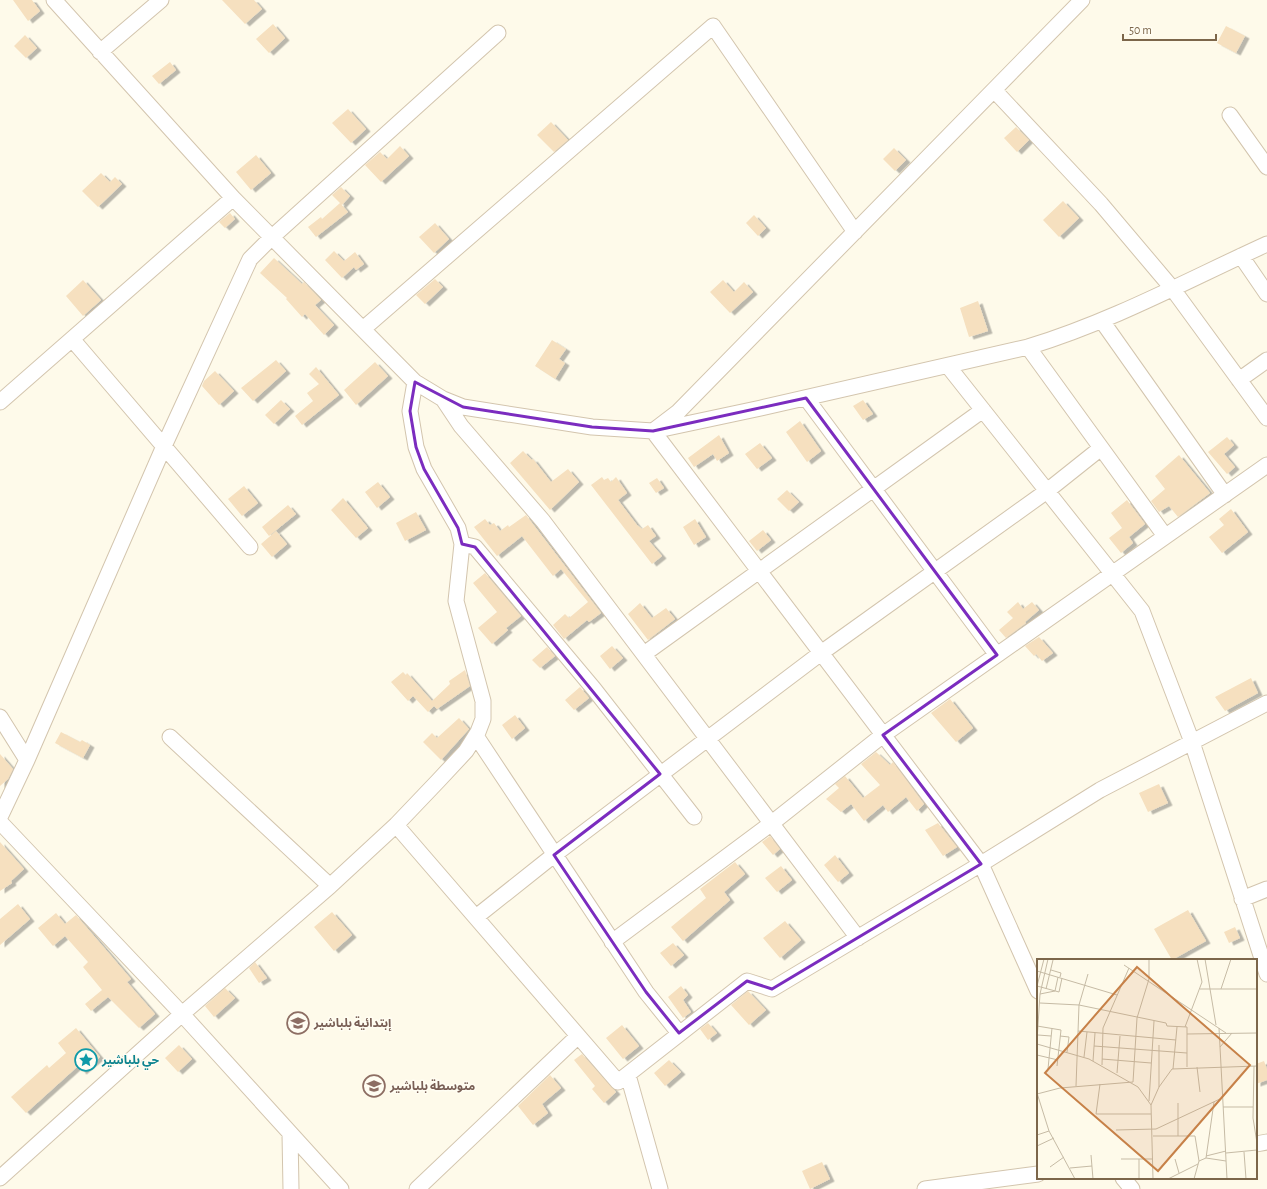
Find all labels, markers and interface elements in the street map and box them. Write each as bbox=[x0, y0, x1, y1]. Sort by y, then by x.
scale bar bbox=[1123, 16, 1216, 42]
text: 50 m bbox=[1129, 24, 1152, 36]
inset map bbox=[1037, 959, 1257, 1179]
school or university icon: إبتدائية بلباشير bbox=[285, 1010, 311, 1036]
place label: إبتدائية بلباشير bbox=[313, 1016, 391, 1032]
place icon: حي بلباشير bbox=[73, 1047, 99, 1073]
place label: حي بلباشير bbox=[101, 1054, 159, 1070]
school or university icon: متوسطة بلباشير bbox=[361, 1073, 387, 1099]
place label: متوسطة بلباشير bbox=[389, 1079, 475, 1093]

